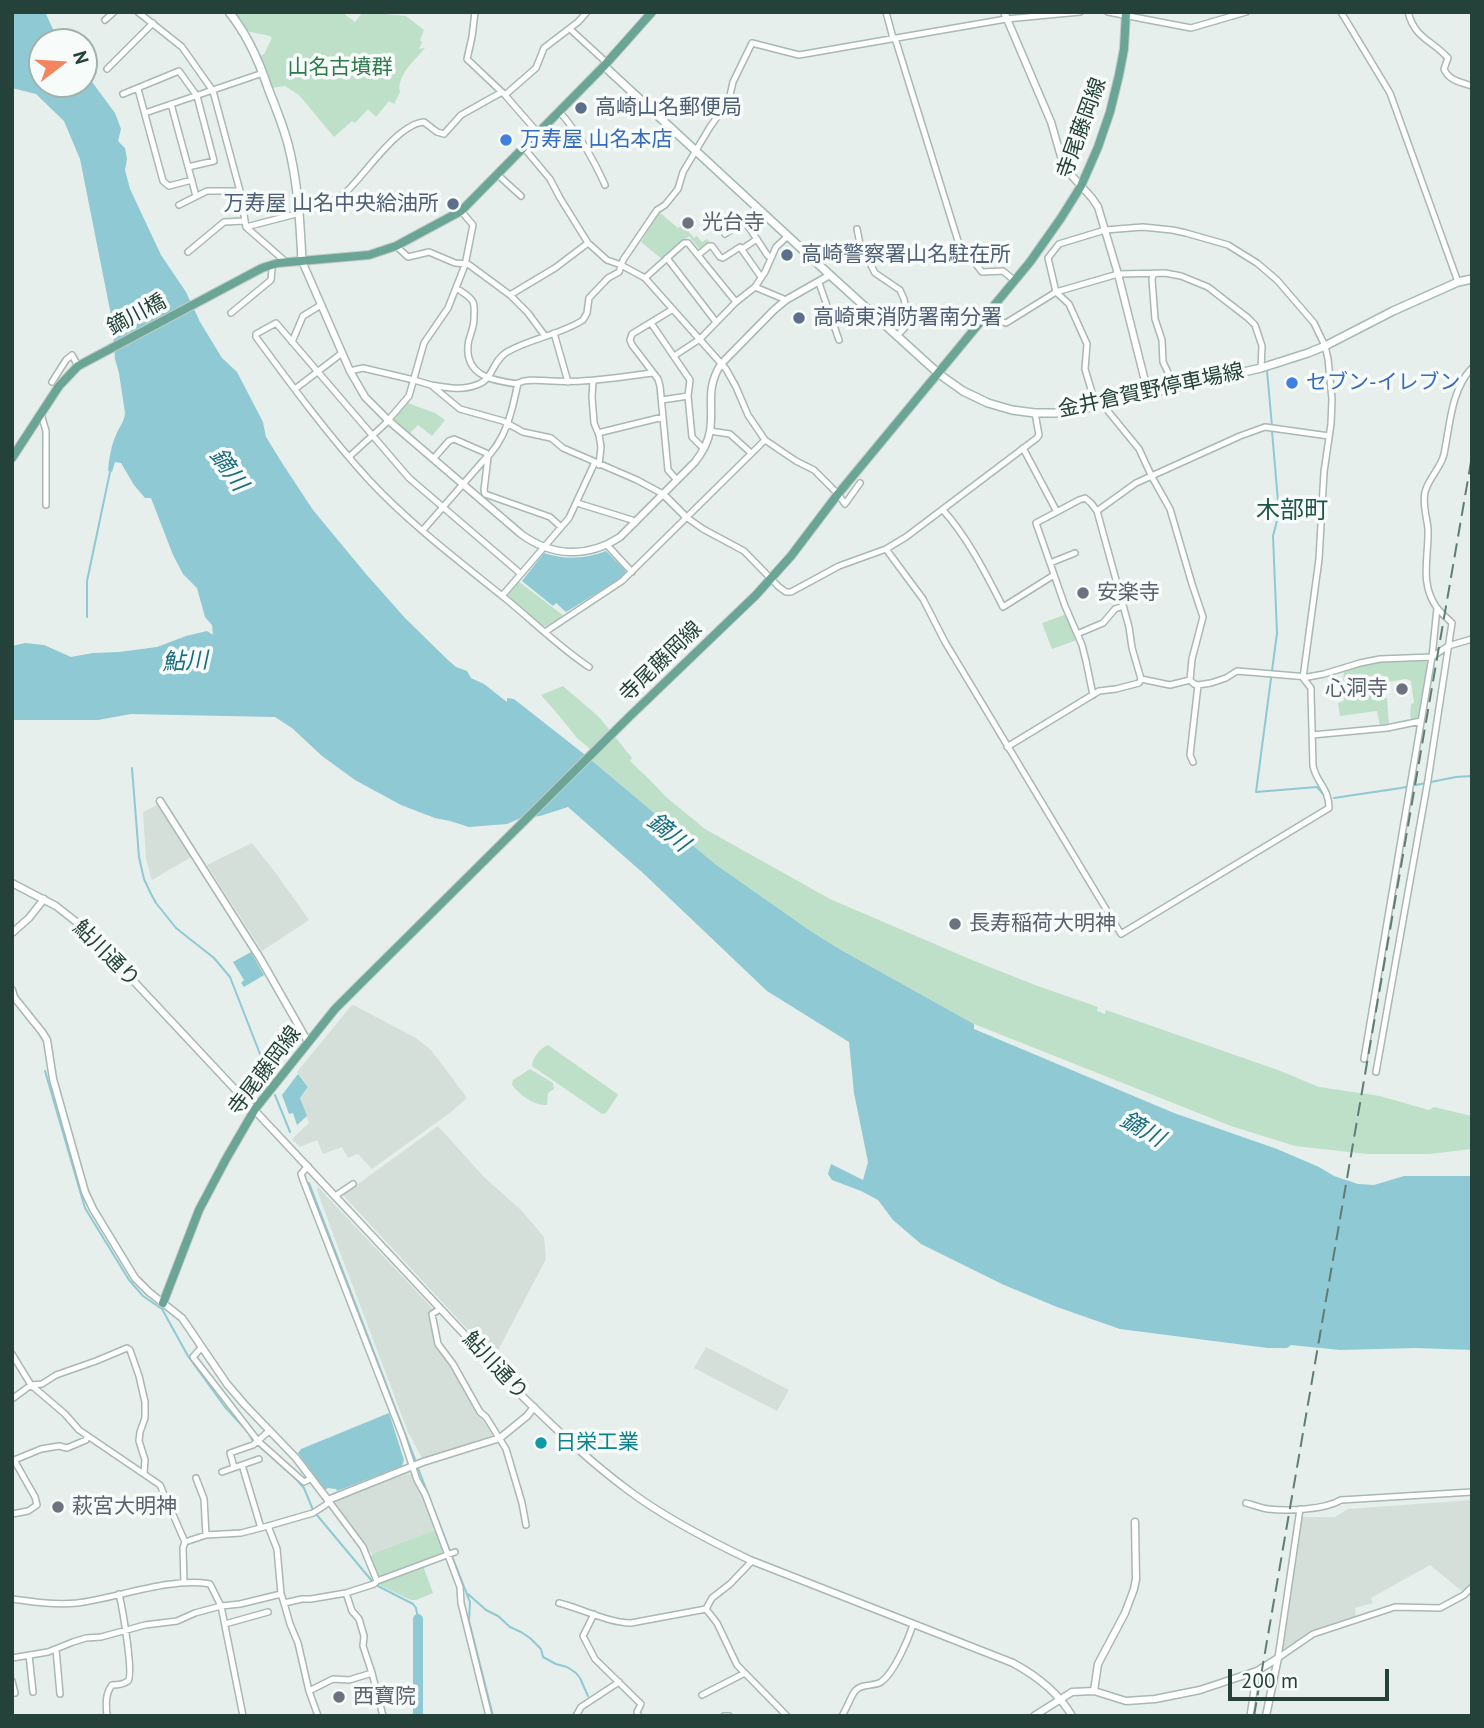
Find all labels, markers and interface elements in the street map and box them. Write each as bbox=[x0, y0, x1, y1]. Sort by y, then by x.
north arrow bbox=[28, 28, 98, 98]
text: N bbox=[68, 48, 94, 67]
park label: 山名古墳群 bbox=[288, 55, 392, 81]
street label: 寺尾藤岡線 bbox=[1052, 74, 1112, 182]
place label: 高崎山名郵便局 bbox=[595, 95, 742, 121]
marker: 高崎山名郵便局 bbox=[573, 100, 589, 116]
place label: 万寿屋 山名本店 bbox=[520, 127, 673, 153]
marker: 万寿屋 山名本店 bbox=[498, 132, 514, 148]
place label: 万寿屋 山名中央給油所 bbox=[223, 191, 439, 217]
marker: 万寿屋 山名中央給油所 bbox=[445, 196, 461, 212]
place label: 光台寺 bbox=[702, 210, 765, 236]
marker: 光台寺 bbox=[680, 215, 696, 231]
place label: 高崎警察署山名駐在所 bbox=[801, 242, 1011, 268]
marker: 高崎警察署山名駐在所 bbox=[779, 247, 795, 263]
street label: 鏑川橋 bbox=[103, 289, 171, 341]
place label: 高崎東消防署南分署 bbox=[813, 305, 1002, 331]
marker: 高崎東消防署南分署 bbox=[791, 310, 807, 326]
street label: 金井倉賀野停車場線 bbox=[1056, 359, 1246, 423]
place label: セブン-イレブン bbox=[1306, 370, 1461, 396]
marker: セブン-イレブン bbox=[1284, 375, 1300, 391]
water label: 鏑川 bbox=[203, 443, 253, 497]
district label: 木部町 bbox=[1256, 497, 1328, 525]
place label: 安楽寺 bbox=[1097, 580, 1160, 606]
marker: 安楽寺 bbox=[1075, 585, 1091, 601]
street label: 寺尾藤岡線 bbox=[614, 616, 708, 708]
water label: 鮎川 bbox=[162, 647, 208, 677]
place label: 心洞寺 bbox=[1325, 676, 1388, 702]
marker: 心洞寺 bbox=[1394, 681, 1410, 697]
water label: 鏑川 bbox=[641, 808, 695, 858]
place label: 長寿稲荷大明神 bbox=[969, 911, 1116, 937]
street label: 鮎川通り bbox=[67, 915, 145, 993]
marker: 長寿稲荷大明神 bbox=[947, 916, 963, 932]
street label: 寺尾藤岡線 bbox=[223, 1021, 307, 1121]
water label: 鏑川 bbox=[1115, 1107, 1169, 1153]
street label: 鮎川通り bbox=[457, 1327, 533, 1405]
place label: 日栄工業 bbox=[555, 1430, 639, 1456]
marker: 日栄工業 bbox=[533, 1435, 549, 1451]
place label: 萩宮大明神 bbox=[72, 1494, 177, 1520]
marker: 萩宮大明神 bbox=[50, 1499, 66, 1515]
scale bar bbox=[1232, 1654, 1393, 1698]
text: 200 m bbox=[1241, 1667, 1298, 1694]
place label: 西寶院 bbox=[353, 1684, 416, 1710]
marker: 西寶院 bbox=[331, 1689, 347, 1705]

